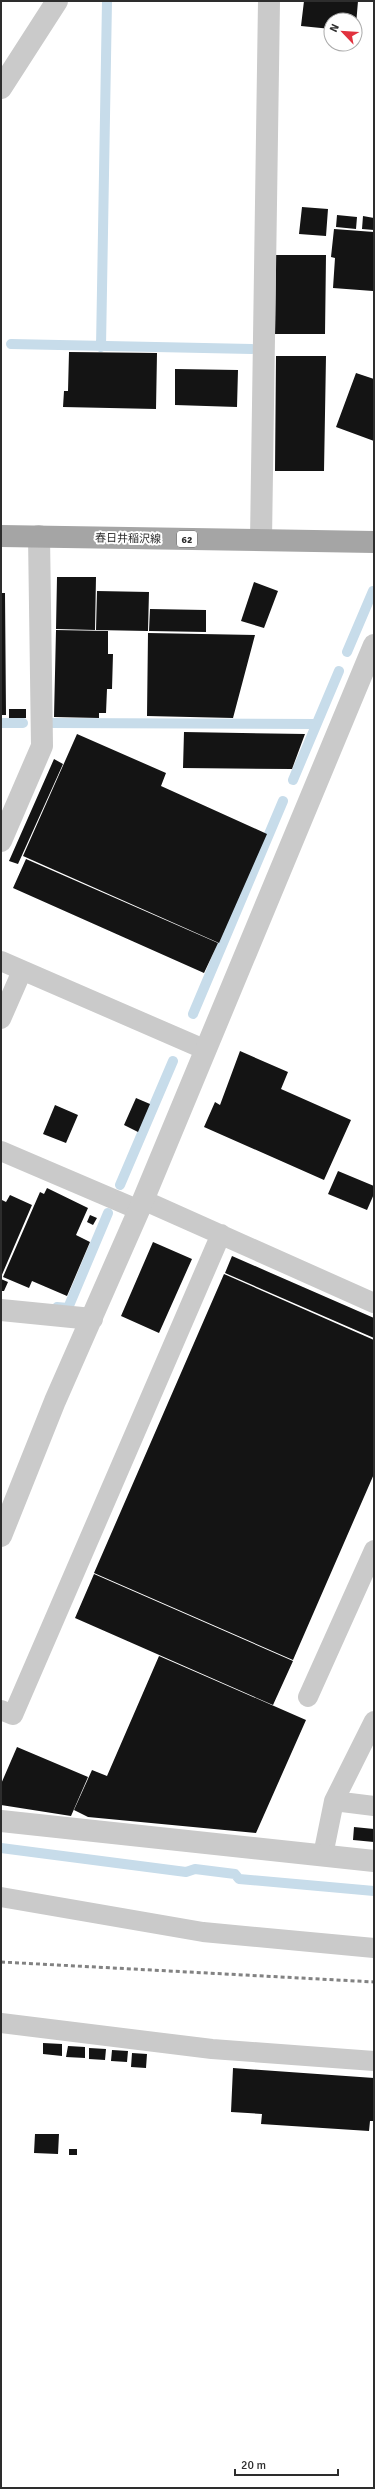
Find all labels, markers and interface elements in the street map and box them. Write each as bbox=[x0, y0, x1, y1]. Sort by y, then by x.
north arrow bbox=[323, 12, 363, 52]
text: N bbox=[327, 22, 342, 34]
street label: 春日井稲沢線 bbox=[95, 531, 161, 546]
road number: 62 bbox=[177, 531, 197, 547]
scale bar bbox=[235, 2451, 338, 2477]
text: 20 m bbox=[241, 2458, 266, 2473]

